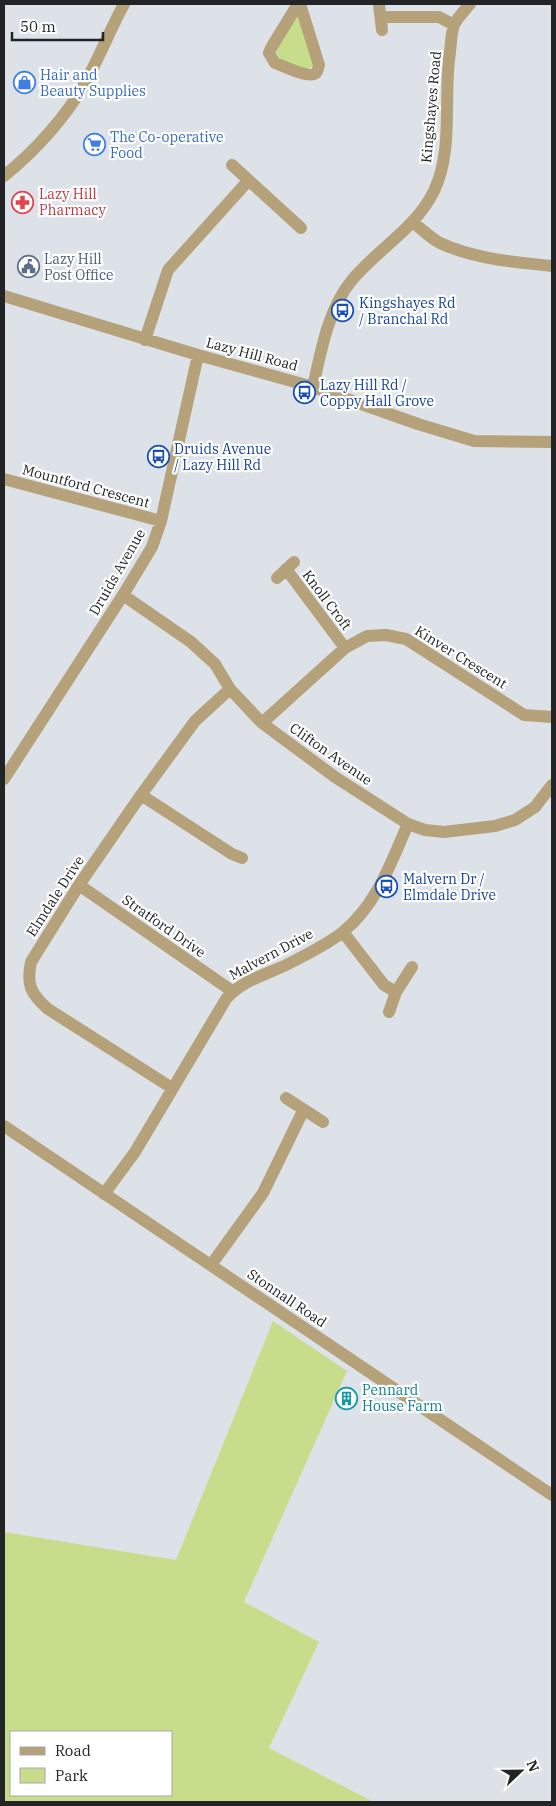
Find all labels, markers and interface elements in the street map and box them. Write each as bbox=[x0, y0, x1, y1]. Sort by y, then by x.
scale bar bbox=[12, 10, 104, 42]
text: 50 m bbox=[20, 17, 56, 36]
street label: Kingshayes Road bbox=[417, 50, 445, 164]
place label: Hair and Beauty Supplies bbox=[40, 66, 146, 100]
shop icon: Hair and Beauty Supplies bbox=[12, 71, 36, 95]
place label: The Co-operative Food bbox=[110, 128, 224, 162]
supermarket icon: The Co-operative Food bbox=[82, 133, 106, 157]
place label: Lazy Hill Pharmacy bbox=[39, 185, 107, 219]
pharmacy icon: Lazy Hill Pharmacy bbox=[11, 190, 35, 214]
place label: Lazy Hill Post Office bbox=[44, 250, 114, 284]
public building icon: Lazy Hill Post Office bbox=[16, 255, 40, 279]
place label: Kingshayes Rd / Branchal Rd bbox=[359, 294, 456, 328]
bus stop icon: Kingshayes Rd / Branchal Rd bbox=[331, 299, 355, 323]
street label: Lazy Hill Road bbox=[204, 333, 300, 375]
place label: Lazy Hill Rd / Coppy Hall Grove bbox=[320, 376, 434, 410]
bus stop icon: Lazy Hill Rd / Coppy Hall Grove bbox=[292, 381, 316, 405]
place label: Druids Avenue / Lazy Hill Rd bbox=[174, 440, 271, 474]
bus stop icon: Druids Avenue / Lazy Hill Rd bbox=[146, 445, 170, 469]
street label: Mountford Crescent bbox=[20, 460, 152, 512]
street label: Druids Avenue bbox=[85, 525, 149, 619]
street label: Knoll Croft bbox=[298, 566, 356, 634]
street label: Kinver Crescent bbox=[412, 621, 510, 693]
street label: Clifton Avenue bbox=[286, 719, 376, 789]
street label: Elmdale Drive bbox=[22, 852, 88, 940]
place label: Malvern Dr / Elmdale Drive bbox=[403, 870, 496, 904]
bus stop icon: Malvern Dr / Elmdale Drive bbox=[375, 875, 399, 899]
street label: Stratford Drive bbox=[119, 891, 209, 961]
street label: Malvern Drive bbox=[226, 924, 316, 984]
street label: Stonnall Road bbox=[244, 1265, 330, 1331]
place label: Pennard House Farm bbox=[362, 1381, 443, 1415]
building icon: Pennard House Farm bbox=[334, 1386, 358, 1410]
legend bbox=[10, 1731, 172, 1796]
text: Road bbox=[55, 1741, 91, 1760]
north arrow bbox=[496, 1746, 546, 1796]
text: N bbox=[523, 1758, 543, 1775]
text: Park bbox=[55, 1766, 88, 1785]

